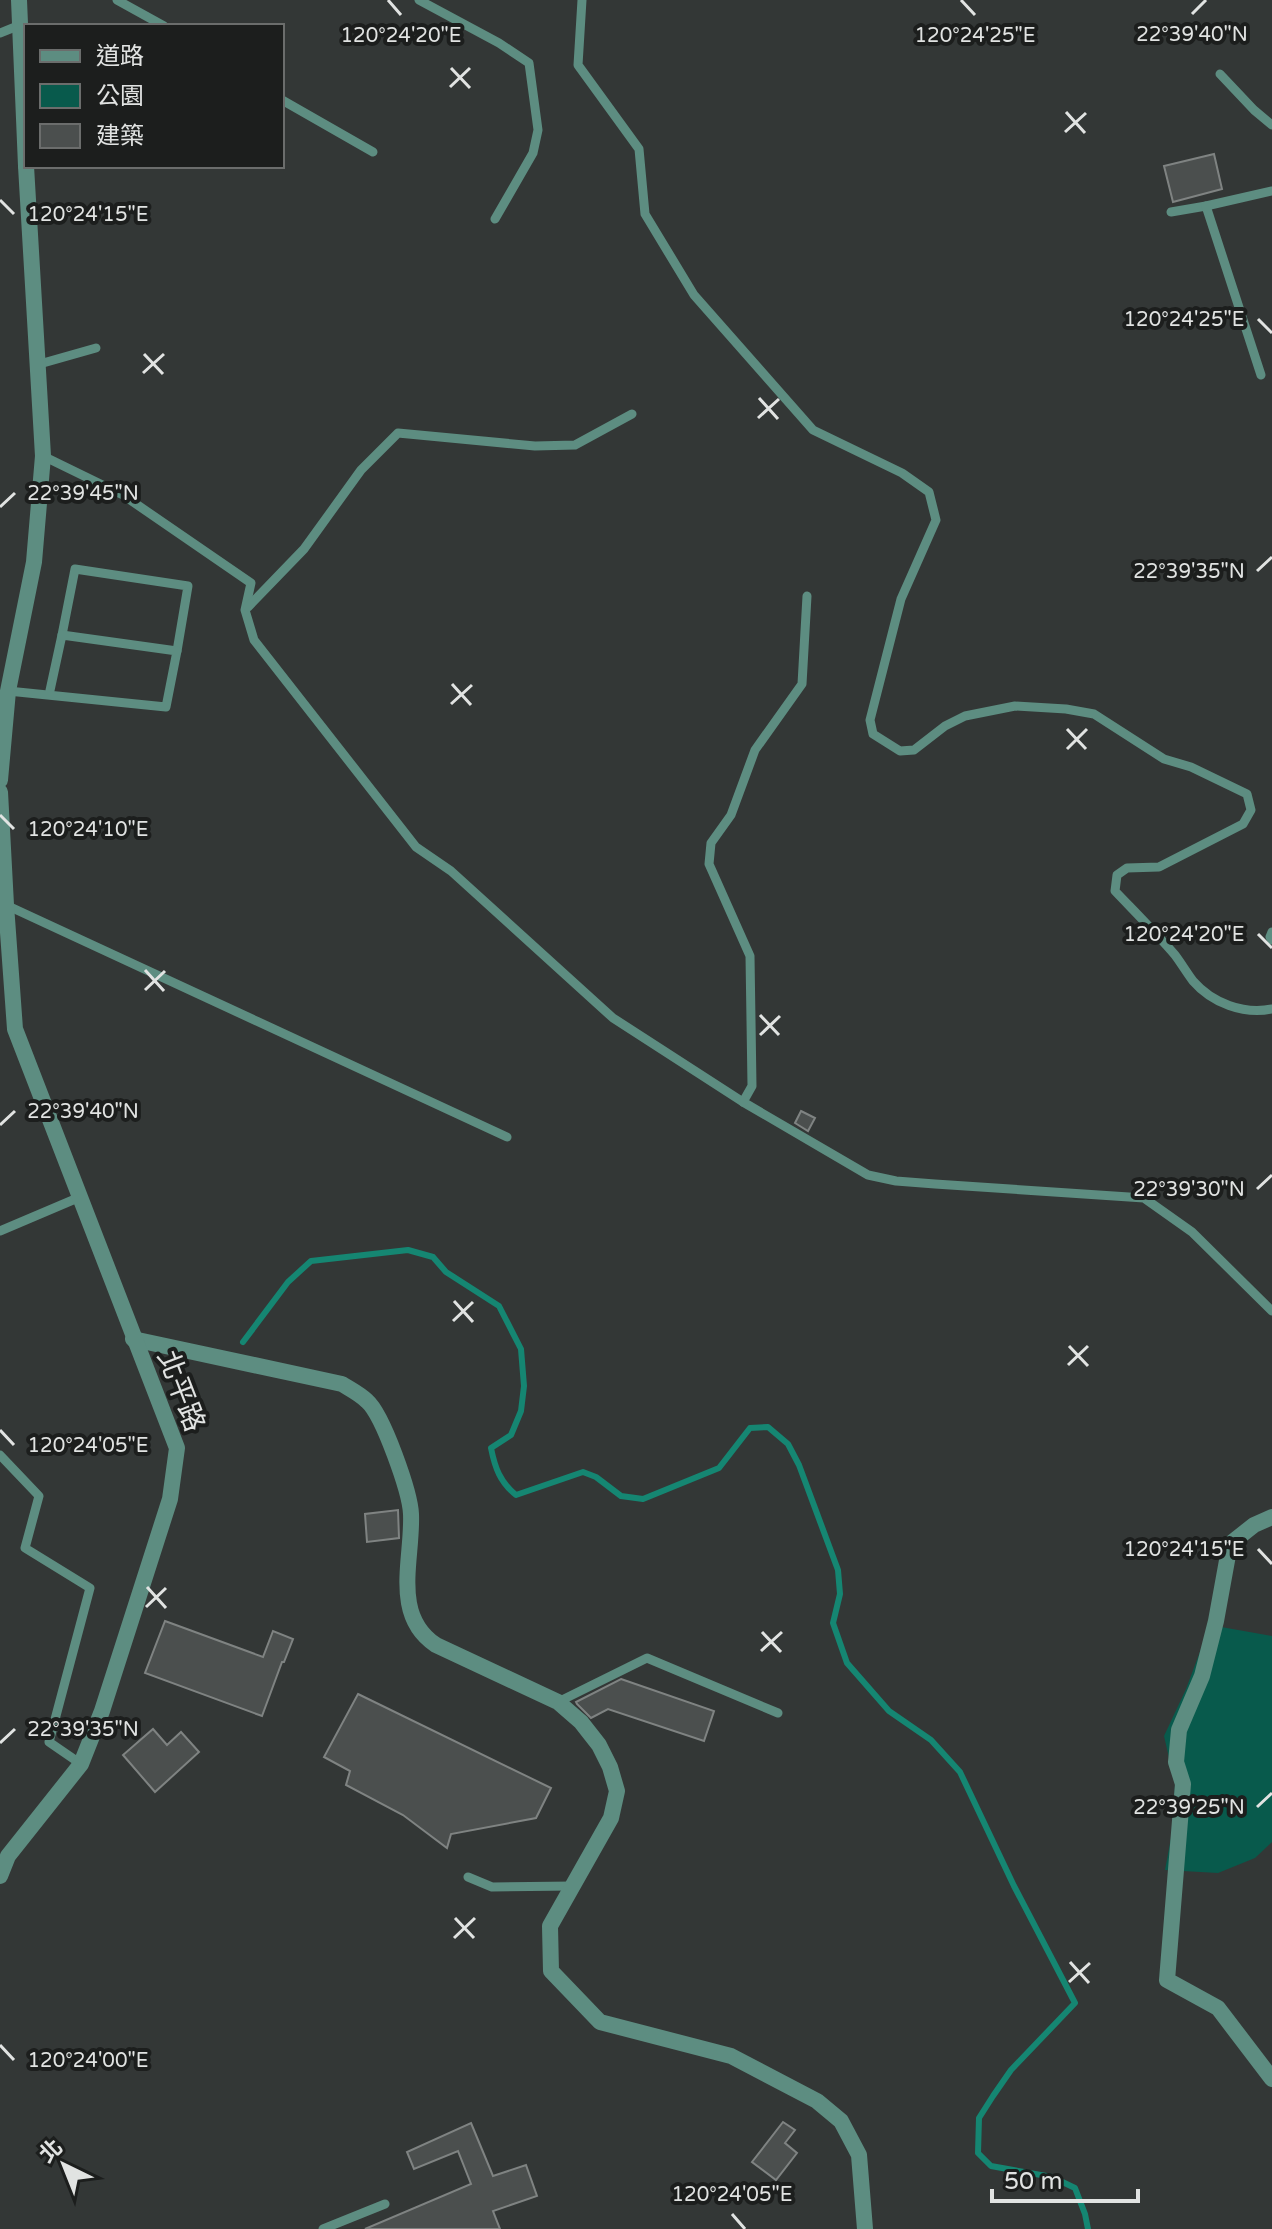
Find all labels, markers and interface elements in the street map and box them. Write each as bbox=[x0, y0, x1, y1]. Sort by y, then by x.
text: 22°39'40"N bbox=[1136, 23, 1248, 47]
legend bbox=[24, 24, 284, 168]
text: 120°24'20"E bbox=[341, 24, 461, 48]
text: 120°24'25"E bbox=[915, 24, 1035, 48]
text: 道路 bbox=[96, 42, 144, 71]
text: 公園 bbox=[96, 82, 144, 111]
text: 建築 bbox=[96, 122, 144, 151]
text: 120°24'15"E bbox=[28, 203, 148, 227]
text: 120°24'25"E bbox=[1124, 308, 1244, 332]
text: 22°39'45"N bbox=[27, 482, 139, 506]
text: 22°39'35"N bbox=[1133, 560, 1245, 584]
text: 120°24'10"E bbox=[28, 818, 148, 842]
text: 120°24'20"E bbox=[1124, 923, 1244, 947]
text: 22°39'40"N bbox=[27, 1100, 139, 1124]
text: 22°39'30"N bbox=[1133, 1178, 1245, 1202]
street label: 北平路 bbox=[150, 1346, 212, 1436]
text: 120°24'05"E bbox=[28, 1434, 148, 1458]
text: 120°24'15"E bbox=[1124, 1538, 1244, 1562]
text: 22°39'35"N bbox=[27, 1718, 139, 1742]
text: 22°39'25"N bbox=[1133, 1796, 1245, 1820]
text: 120°24'00"E bbox=[28, 2049, 148, 2073]
north arrow bbox=[24, 2125, 104, 2205]
text: 北 bbox=[34, 2134, 68, 2168]
scale bar bbox=[992, 2153, 1138, 2203]
text: 50 m bbox=[1004, 2167, 1062, 2196]
text: 120°24'05"E bbox=[672, 2183, 792, 2207]

